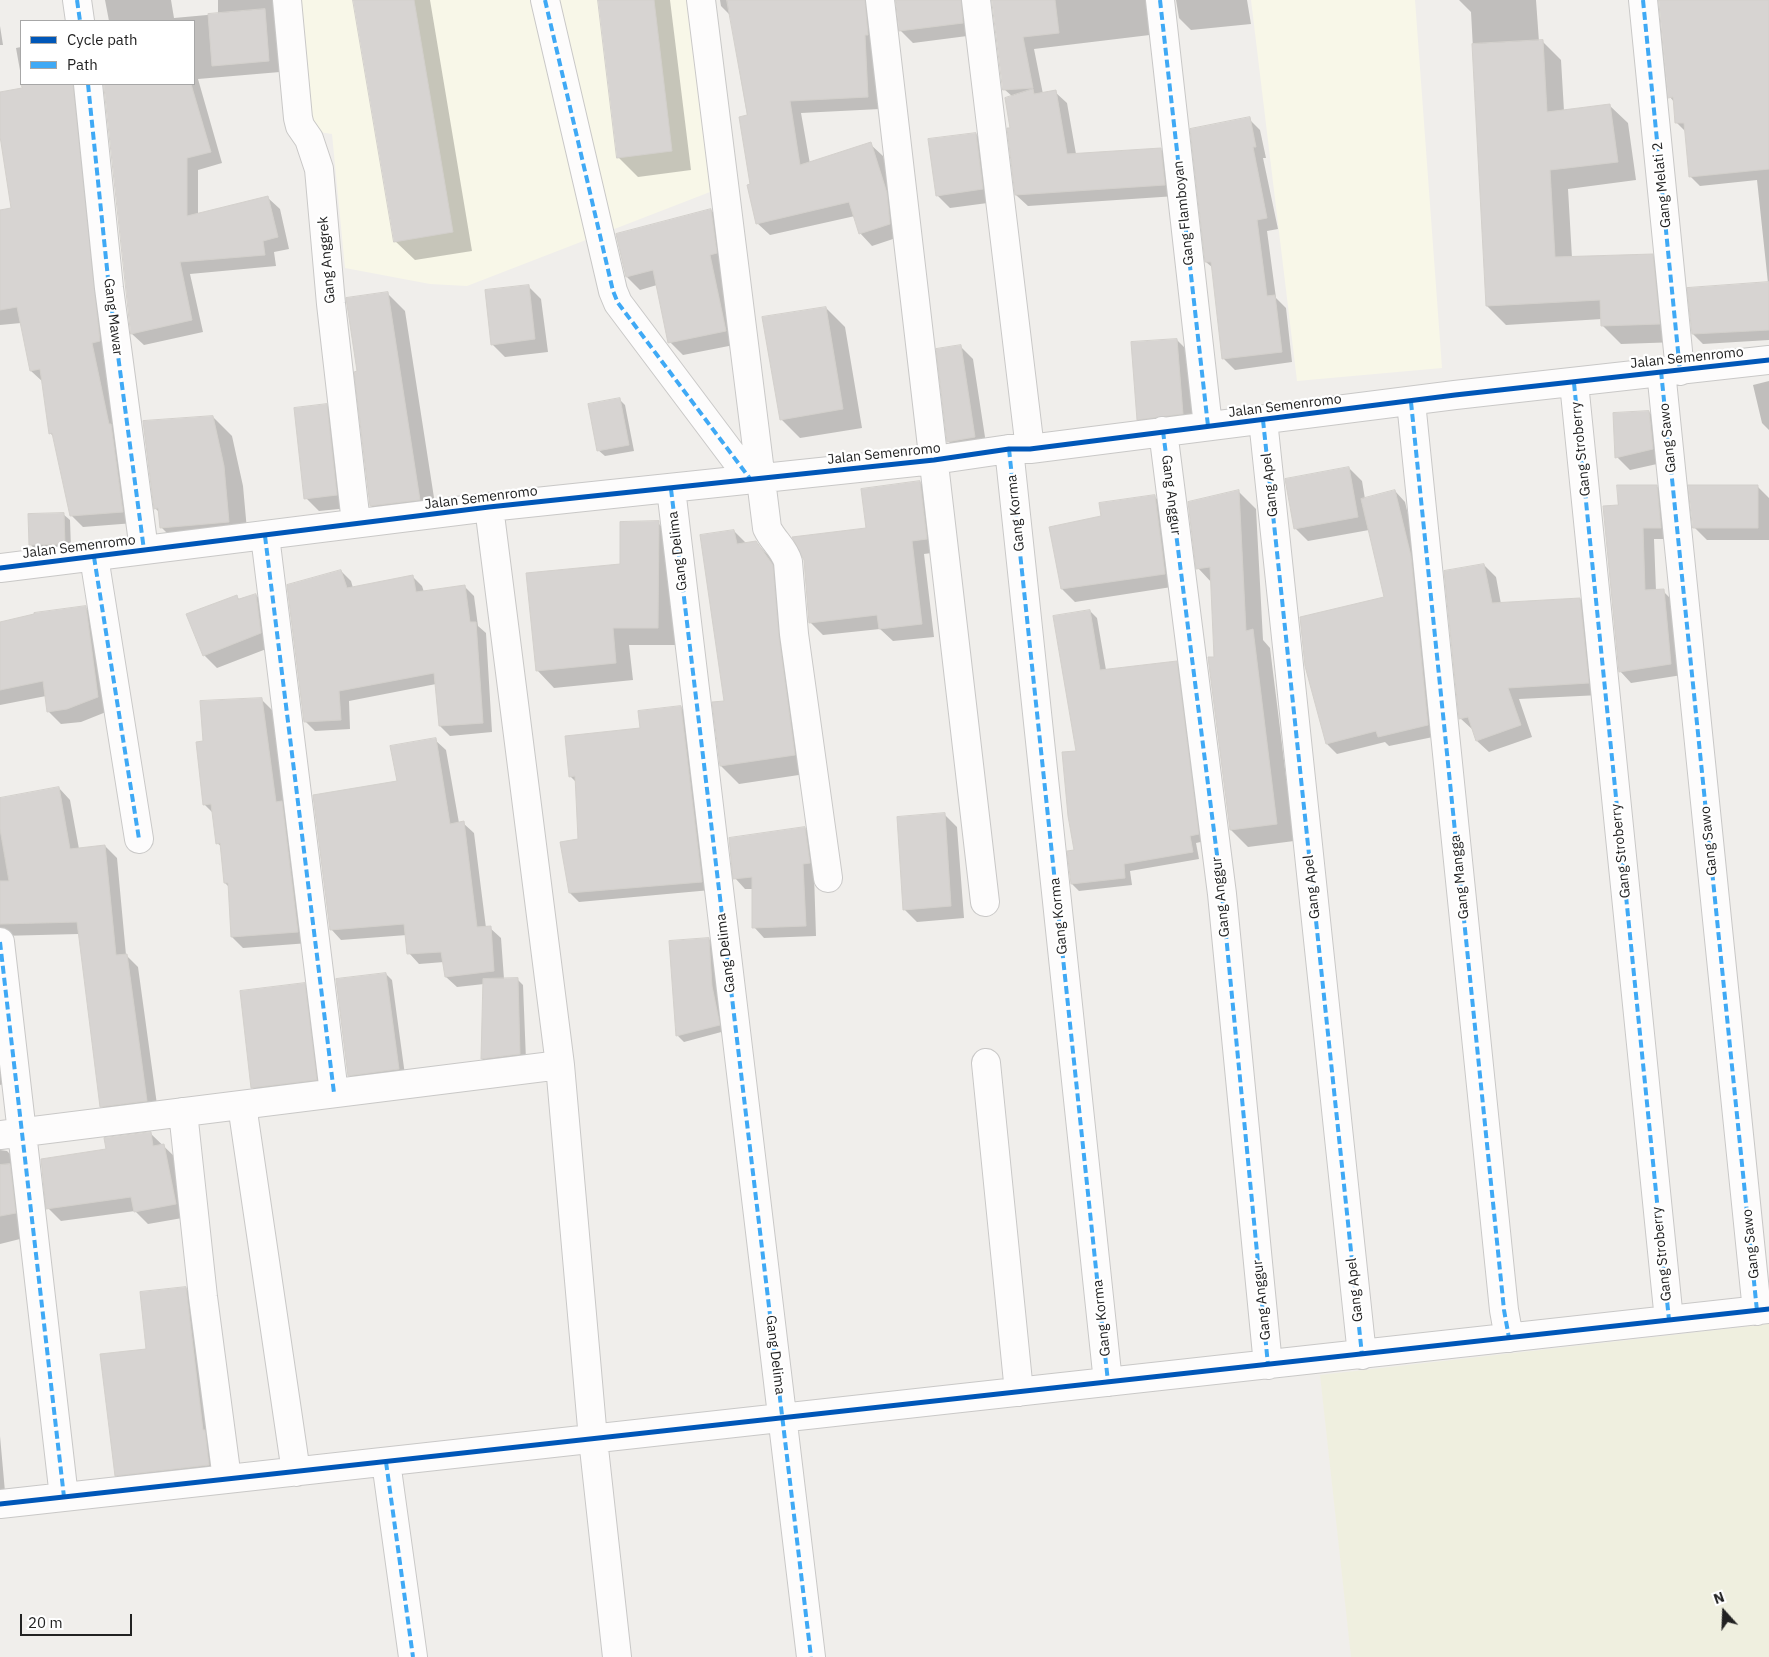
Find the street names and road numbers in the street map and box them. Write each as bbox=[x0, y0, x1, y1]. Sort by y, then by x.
street label: Gang Melati 2 bbox=[1649, 141, 1675, 229]
street label: Gang Flamboyan bbox=[1170, 160, 1198, 266]
street label: Gang Anggrek bbox=[315, 216, 339, 304]
street label: Gang Mawar bbox=[100, 277, 126, 357]
street label: Jalan Semenromo bbox=[1630, 344, 1744, 372]
street label: Jalan Semenromo bbox=[1227, 391, 1343, 421]
street label: Gang Stroberry bbox=[1568, 401, 1594, 497]
street label: Gang Sawo bbox=[1656, 402, 1680, 474]
street label: Jalan Semenromo bbox=[827, 440, 941, 468]
street label: Gang Apel bbox=[1258, 452, 1282, 518]
street label: Gang Anggur bbox=[1158, 454, 1184, 536]
street label: Gang Korma bbox=[1004, 474, 1028, 552]
street label: Jalan Semenromo bbox=[423, 483, 539, 513]
street label: Gang Delima bbox=[665, 510, 691, 592]
street label: Jalan Semenromo bbox=[21, 532, 137, 562]
street label: Gang Stroberry bbox=[1608, 803, 1634, 899]
street label: Gang Sawo bbox=[1697, 805, 1721, 877]
street label: Gang Mangga bbox=[1447, 834, 1473, 920]
street label: Gang Apel bbox=[1300, 854, 1324, 920]
street label: Gang Anggur bbox=[1208, 856, 1234, 938]
street label: Gang Korma bbox=[1047, 877, 1071, 955]
street label: Gang Delima bbox=[713, 912, 739, 994]
street label: Gang Stroberry bbox=[1649, 1206, 1675, 1302]
street label: Gang Sawo bbox=[1739, 1208, 1763, 1280]
street label: Gang Apel bbox=[1343, 1257, 1367, 1323]
street label: Gang Anggur bbox=[1249, 1259, 1275, 1341]
street label: Gang Korma bbox=[1090, 1279, 1114, 1357]
street label: Gang Delima bbox=[762, 1314, 788, 1396]

